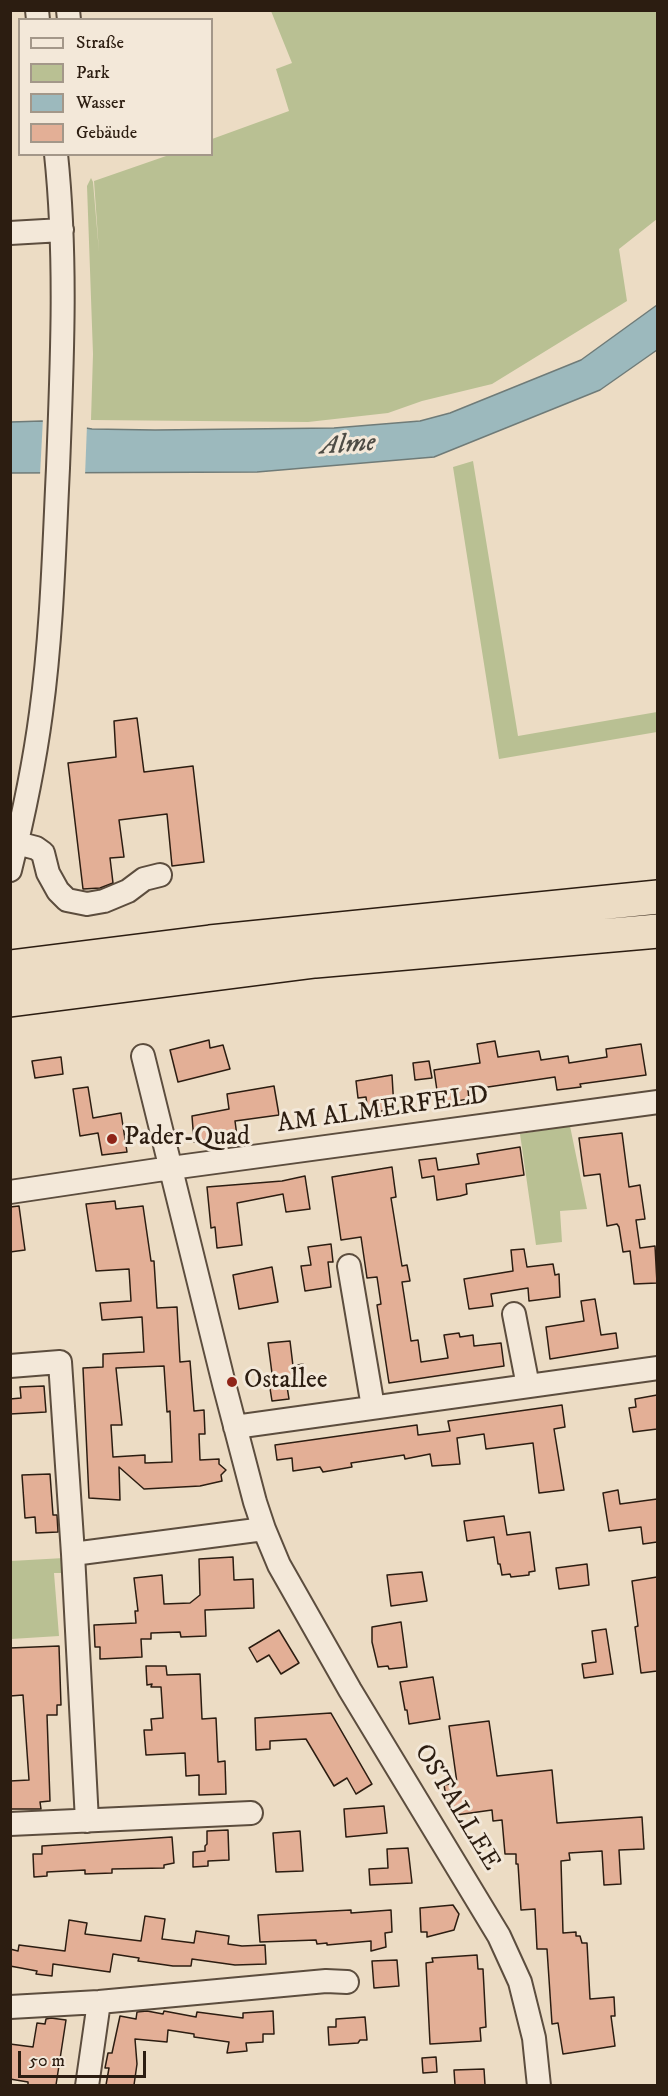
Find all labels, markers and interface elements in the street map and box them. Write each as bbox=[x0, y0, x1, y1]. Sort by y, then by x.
legend bbox=[18, 18, 213, 156]
text: Straße bbox=[76, 32, 124, 54]
text: Park bbox=[76, 62, 110, 84]
text: Wasser bbox=[76, 92, 125, 114]
text: Gebäude bbox=[76, 122, 137, 144]
water label: Alme bbox=[319, 428, 377, 464]
street label: AM ALMERFELD bbox=[275, 1081, 491, 1141]
place label: Pader-Quad bbox=[124, 1123, 250, 1155]
marker: Pader-Quad bbox=[105, 1132, 119, 1146]
place label: Ostallee bbox=[244, 1366, 328, 1398]
marker: Ostallee bbox=[225, 1375, 239, 1389]
street label: OSTALLEE bbox=[406, 1739, 506, 1877]
scale bar bbox=[21, 2039, 148, 2077]
text: 50 m bbox=[29, 2050, 65, 2072]

